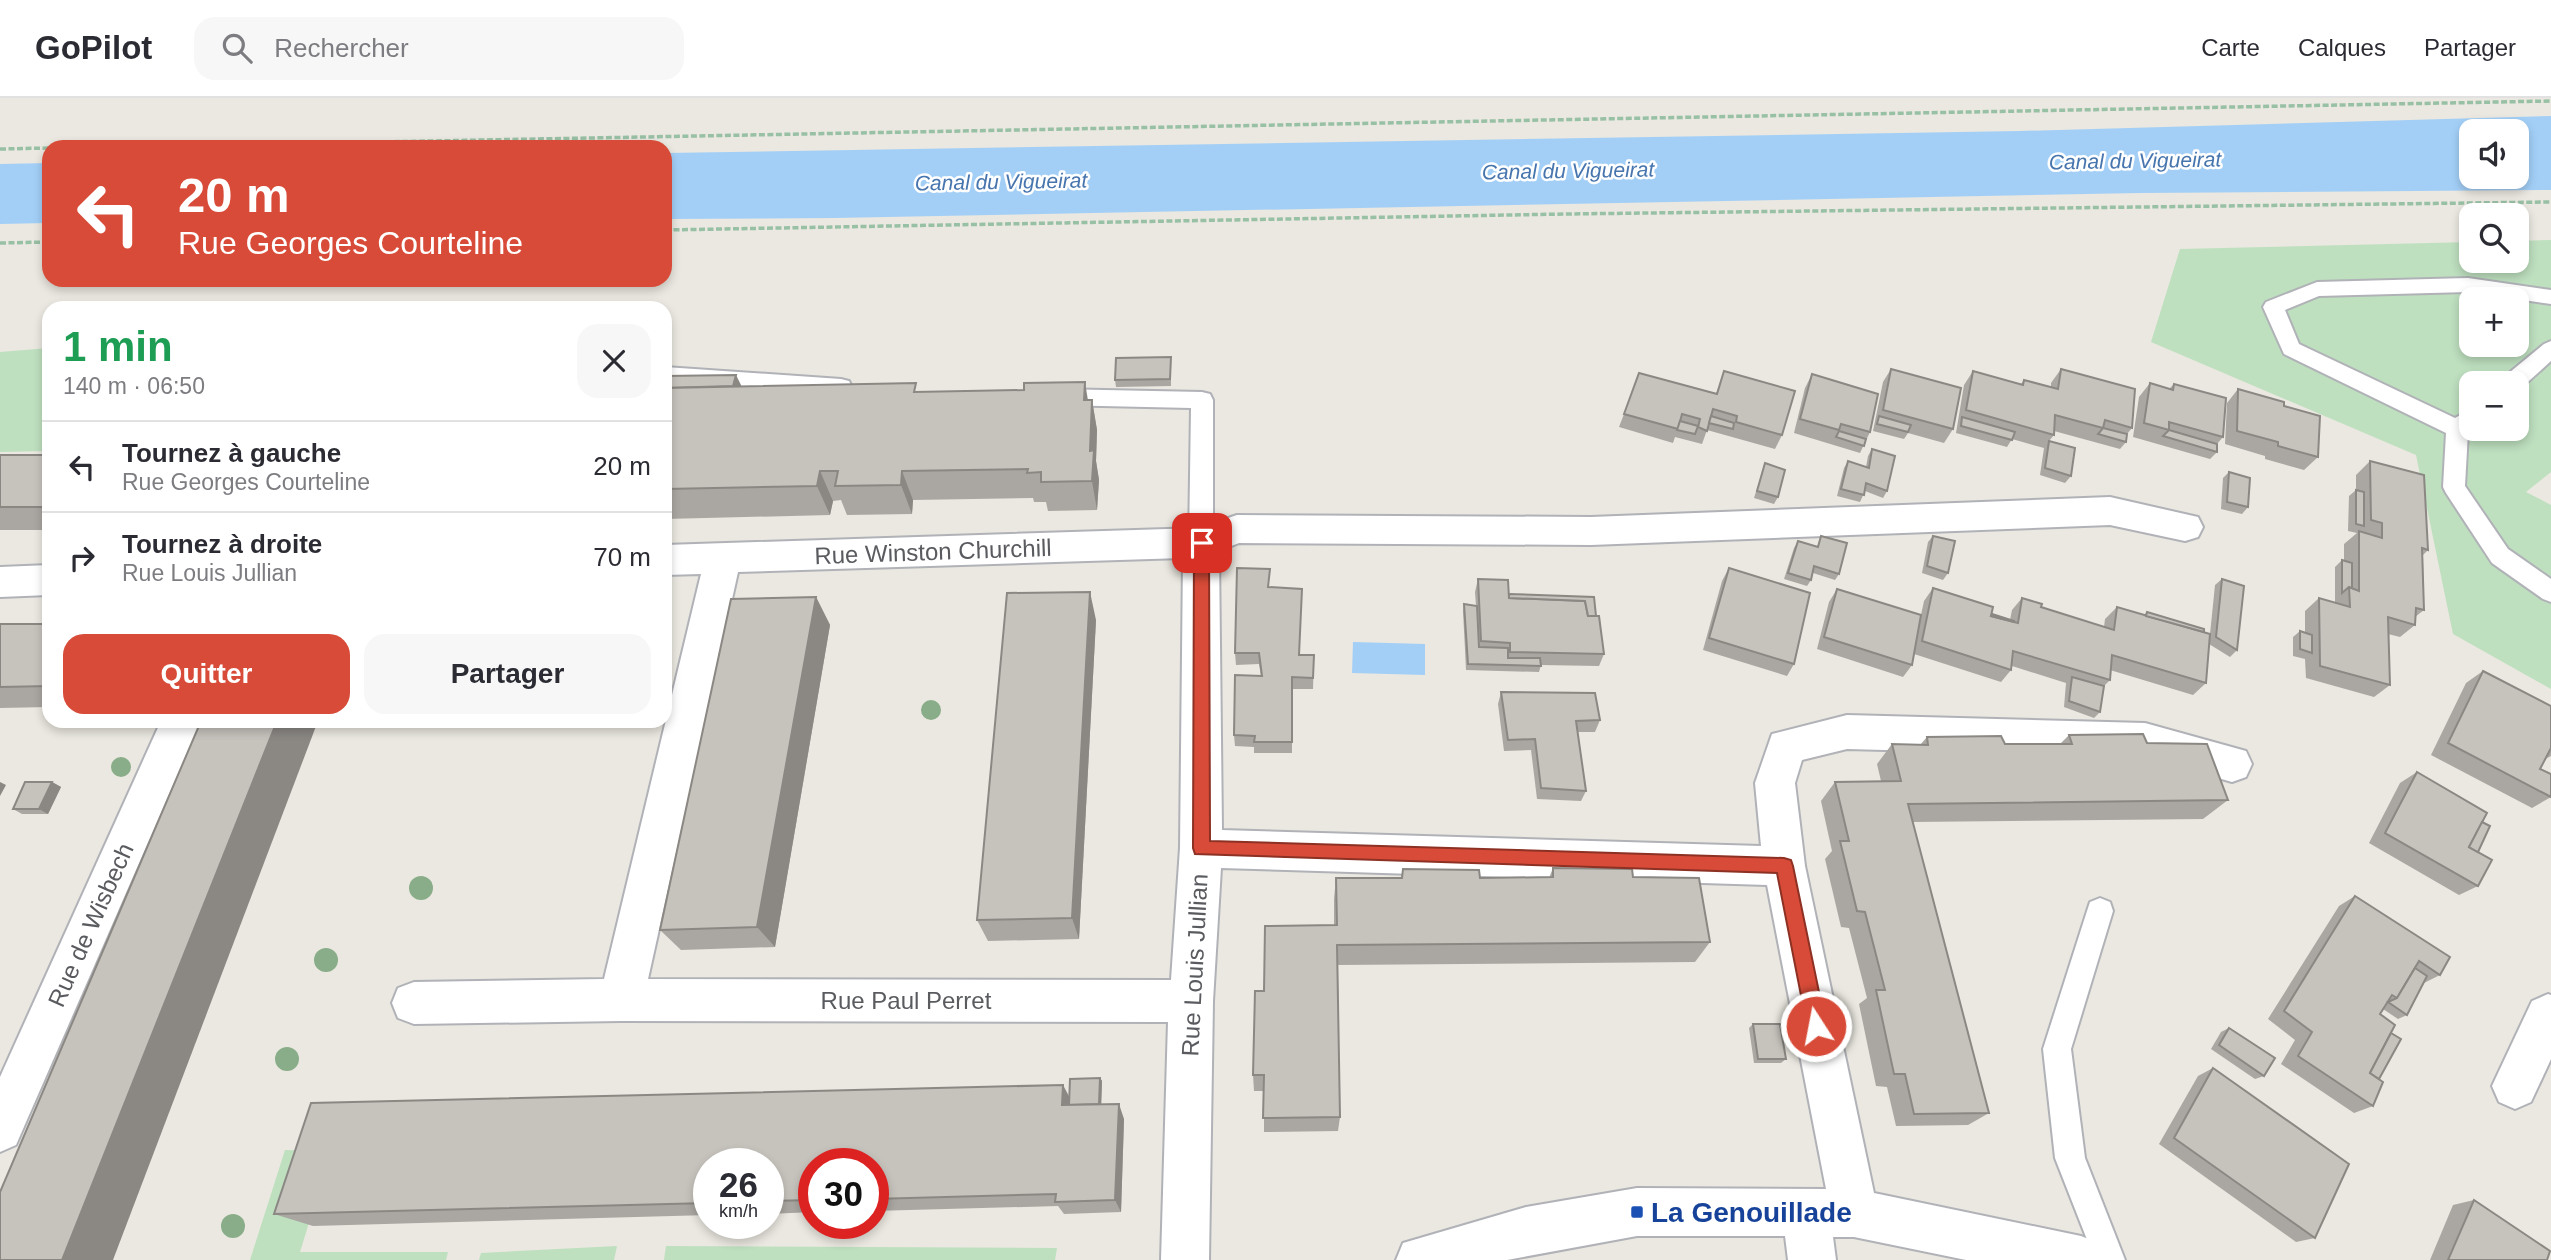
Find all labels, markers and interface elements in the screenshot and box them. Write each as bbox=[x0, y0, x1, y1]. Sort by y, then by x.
search box bbox=[194, 17, 684, 80]
text: GoPilot bbox=[35, 29, 152, 66]
icon: search bbox=[218, 29, 256, 67]
text: Rechercher bbox=[274, 33, 409, 63]
text: Carte bbox=[2201, 34, 2260, 61]
text: Calques bbox=[2298, 34, 2386, 61]
text: Partager bbox=[2424, 34, 2516, 61]
map controls bbox=[2459, 119, 2529, 441]
button: sound bbox=[2459, 119, 2529, 189]
water label: Canal du Vigueirat bbox=[2049, 147, 2223, 174]
water label: Canal du Vigueirat bbox=[1482, 157, 1656, 184]
icon: left bbox=[63, 168, 154, 259]
text: 20 m bbox=[178, 168, 290, 222]
water label: Canal du Vigueirat bbox=[915, 168, 1089, 195]
button: search bbox=[2459, 203, 2529, 273]
text: Rue Georges Courteline bbox=[178, 225, 523, 261]
button: + bbox=[2459, 287, 2529, 357]
text: 1 min bbox=[63, 323, 173, 370]
button: close bbox=[577, 324, 651, 398]
button: − bbox=[2459, 371, 2529, 441]
text: 140 m · 06:50 bbox=[63, 373, 205, 399]
text: Tournez à gauche bbox=[122, 438, 341, 468]
icon: left bbox=[63, 448, 101, 486]
text: 20 m bbox=[593, 451, 651, 481]
text: Rue Georges Courteline bbox=[122, 469, 370, 495]
pin bbox=[1172, 513, 1232, 573]
icon: arrive bbox=[1183, 524, 1221, 562]
text: Tournez à droite bbox=[122, 529, 322, 559]
street label: Rue Winston Churchill bbox=[814, 534, 1052, 569]
icon: right bbox=[63, 539, 101, 577]
text: 70 m bbox=[593, 542, 651, 572]
text: Rue Louis Jullian bbox=[122, 560, 297, 586]
button: Quitter bbox=[63, 634, 350, 714]
button: Partager bbox=[364, 634, 651, 714]
street label: Rue de Wisbech bbox=[42, 839, 139, 1011]
street label: Rue Louis Jullian bbox=[1176, 873, 1213, 1057]
street label: Rue Paul Perret bbox=[821, 987, 992, 1014]
position arrow bbox=[1779, 989, 1853, 1063]
speed limit sign: 30 bbox=[798, 1148, 889, 1239]
text: 26 bbox=[719, 1165, 758, 1204]
place label: La Genouillade bbox=[1651, 1197, 1852, 1228]
text: km/h bbox=[719, 1201, 758, 1221]
marker: La Genouillade bbox=[1629, 1204, 1645, 1220]

